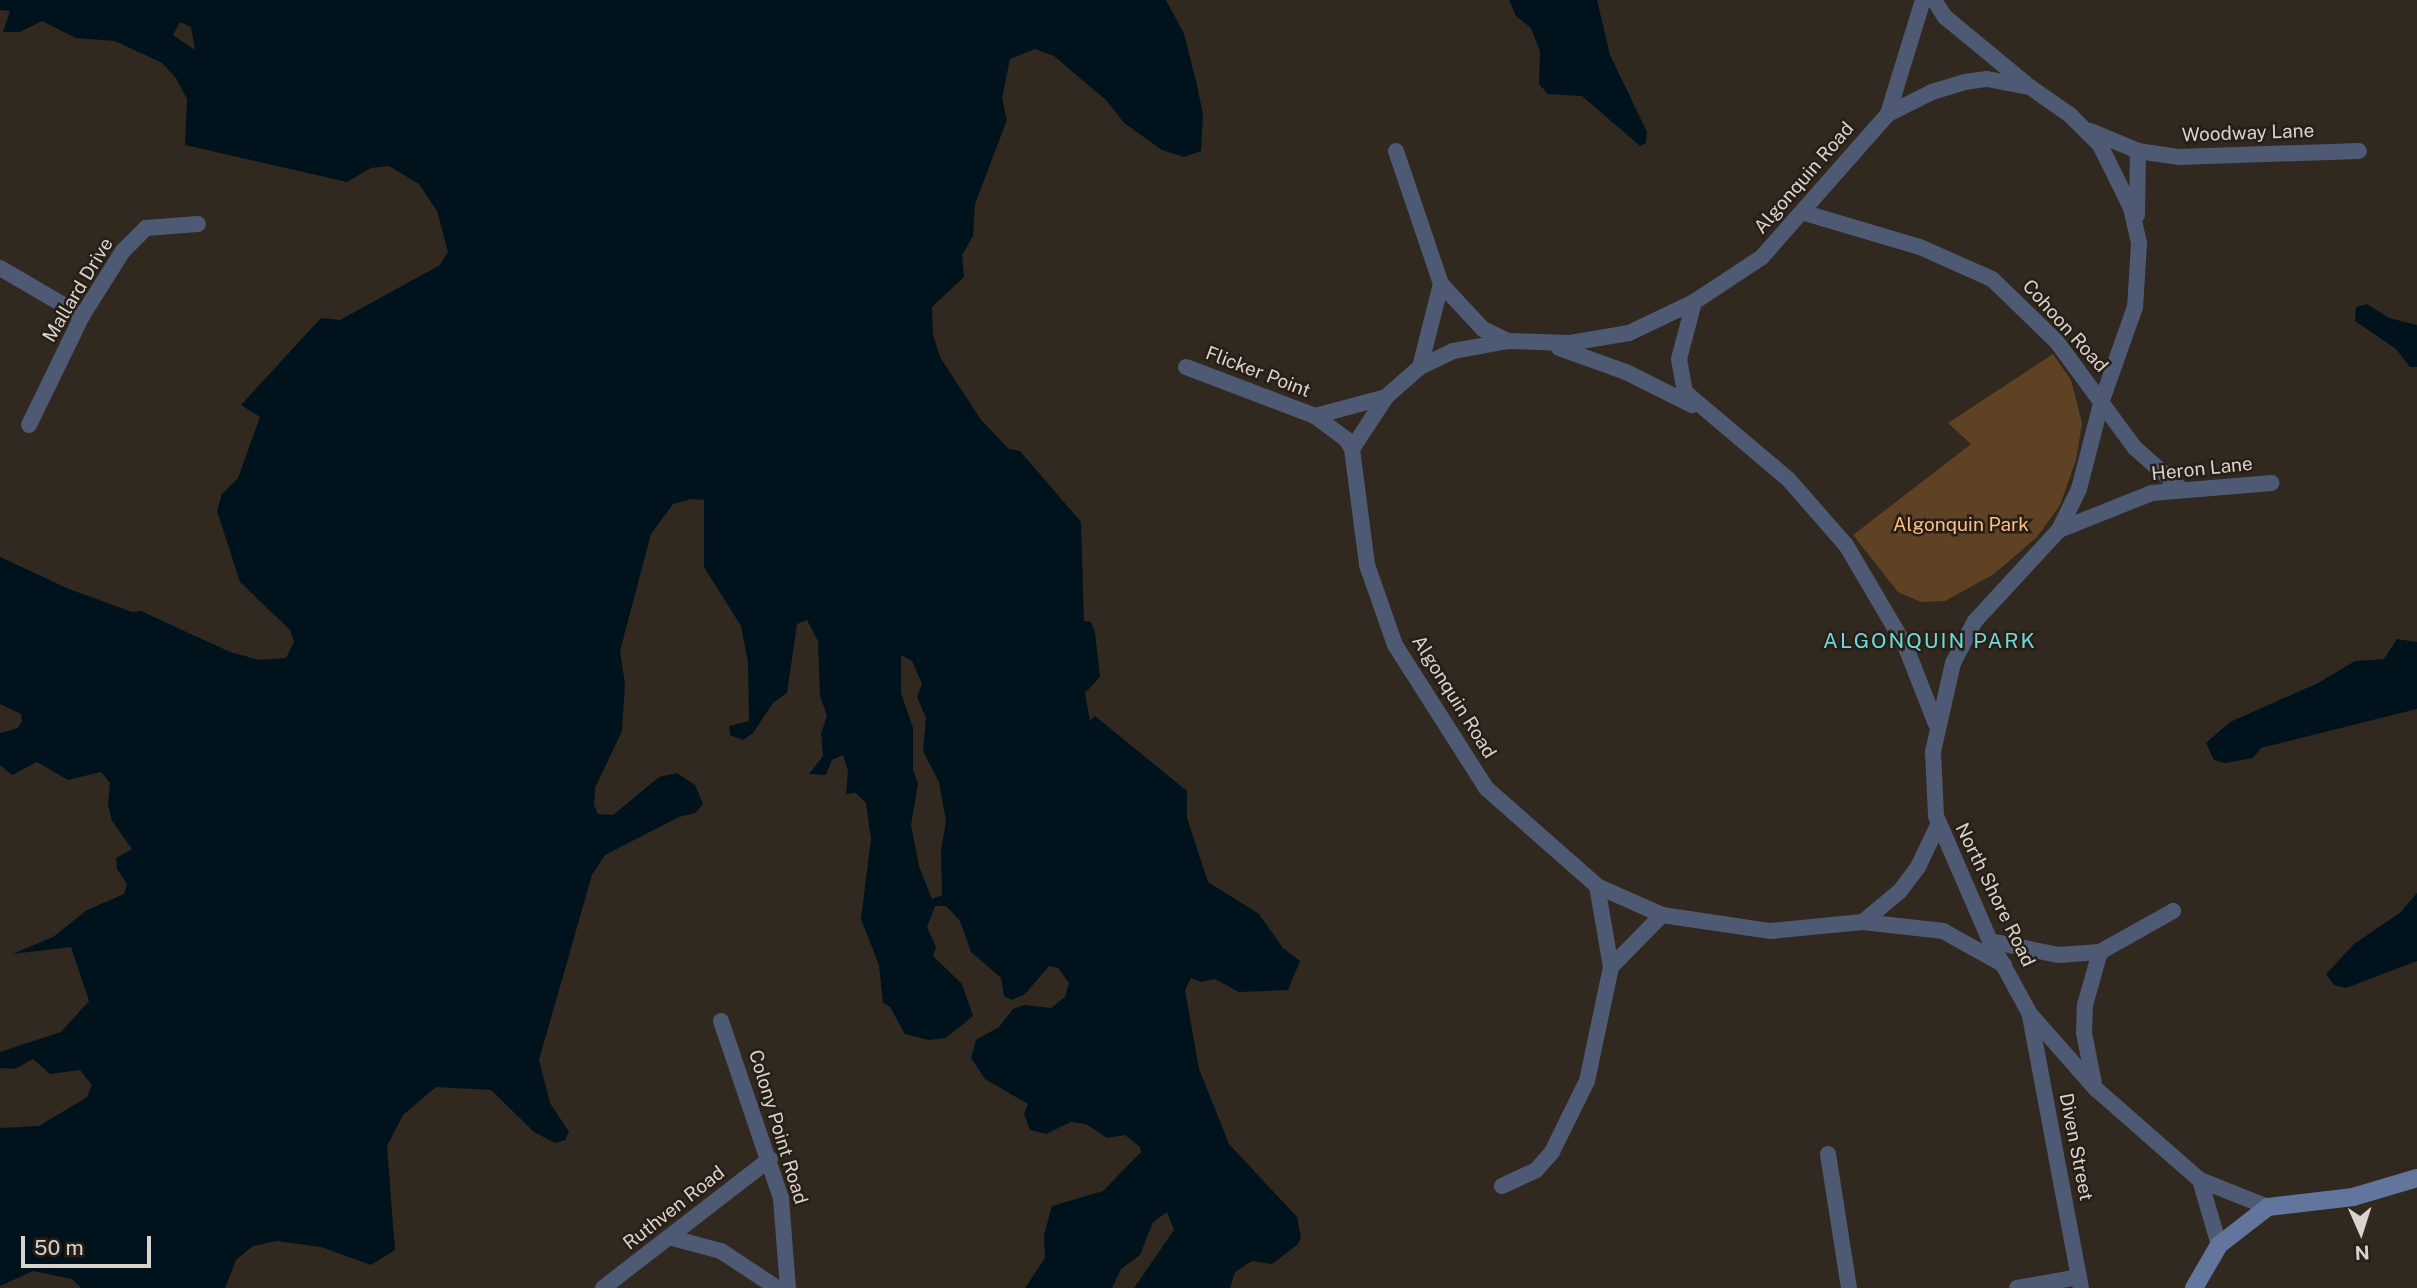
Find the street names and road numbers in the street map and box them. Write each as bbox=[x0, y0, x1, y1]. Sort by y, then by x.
street label: Algonquin Road bbox=[1749, 117, 1859, 239]
street label: Woodway Lane bbox=[2181, 119, 2315, 147]
street label: Mallard Drive bbox=[38, 234, 118, 346]
street label: Cohoon Road bbox=[2017, 275, 2113, 377]
street label: Flicker Point bbox=[1202, 342, 1314, 402]
street label: Heron Lane bbox=[2150, 452, 2254, 486]
street label: Algonquin Road bbox=[1407, 631, 1501, 763]
street label: North Shore Road bbox=[1950, 819, 2040, 971]
street label: Colony Point Road bbox=[744, 1047, 812, 1207]
street label: Diven Street bbox=[2054, 1091, 2098, 1203]
street label: Ruthven Road bbox=[619, 1161, 729, 1255]

